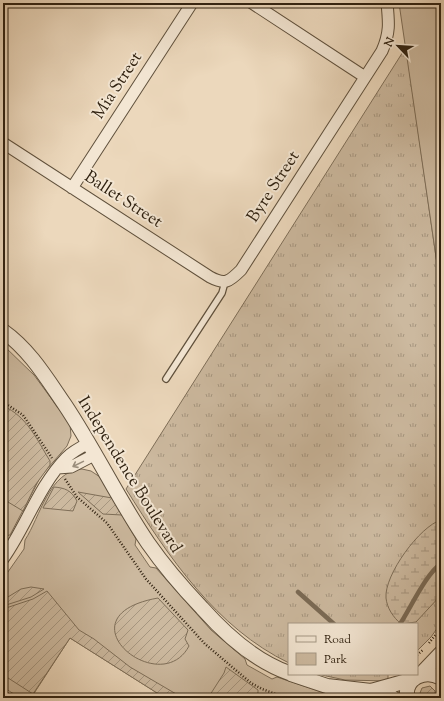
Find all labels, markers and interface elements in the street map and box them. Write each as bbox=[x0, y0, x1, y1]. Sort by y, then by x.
north arrow bbox=[378, 26, 418, 66]
text: N bbox=[380, 35, 399, 50]
street label: Mia Street bbox=[87, 48, 149, 124]
street label: Byre Street bbox=[242, 146, 306, 228]
street label: Ballet Street bbox=[79, 166, 167, 234]
street label: Independence Boulevard bbox=[71, 392, 187, 558]
one-way arrow bbox=[72, 461, 84, 468]
legend bbox=[288, 623, 418, 675]
text: Road bbox=[324, 631, 351, 649]
text: Park bbox=[324, 651, 347, 669]

